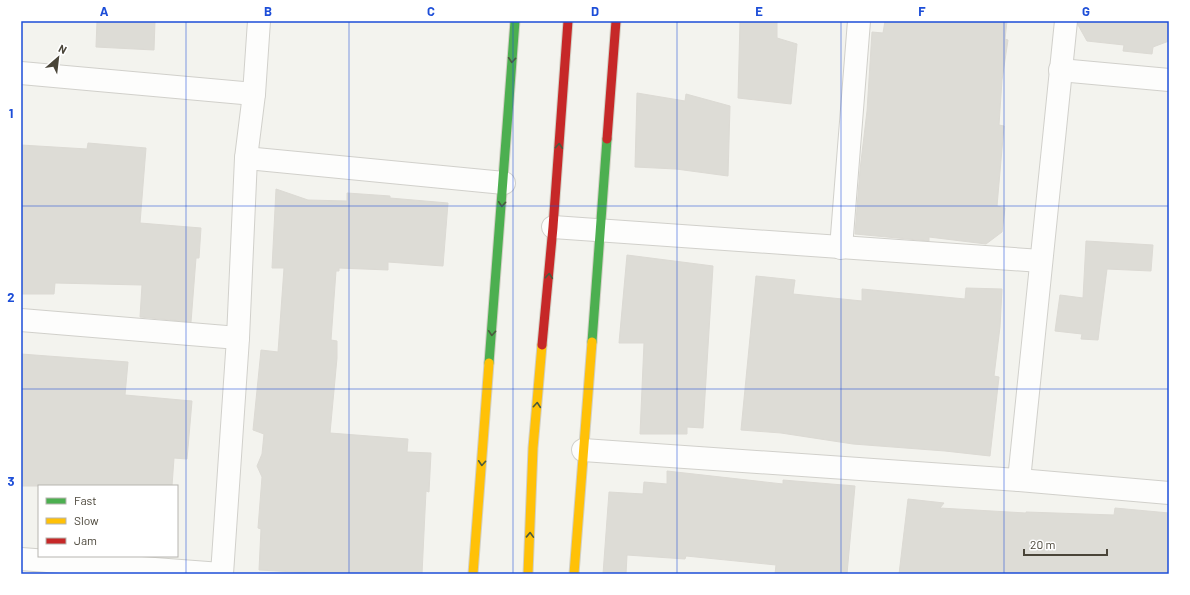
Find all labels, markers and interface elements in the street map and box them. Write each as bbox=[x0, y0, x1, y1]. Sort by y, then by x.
text: A bbox=[100, 3, 109, 19]
text: B bbox=[264, 3, 272, 19]
text: C bbox=[427, 3, 435, 19]
text: D bbox=[591, 3, 599, 19]
text: E bbox=[755, 3, 763, 19]
text: F bbox=[918, 3, 926, 19]
text: G bbox=[1082, 3, 1090, 19]
north arrow bbox=[38, 38, 78, 78]
text: N bbox=[57, 41, 69, 56]
one-way arrow bbox=[508, 57, 517, 63]
text: 1 bbox=[9, 105, 13, 121]
one-way arrow bbox=[554, 143, 563, 149]
one-way arrow bbox=[498, 201, 507, 207]
one-way arrow bbox=[544, 273, 553, 279]
text: 2 bbox=[7, 289, 15, 305]
one-way arrow bbox=[487, 330, 496, 336]
one-way arrow bbox=[532, 402, 541, 408]
one-way arrow bbox=[477, 460, 486, 466]
text: 3 bbox=[7, 473, 15, 489]
legend bbox=[38, 485, 178, 557]
text: Fast bbox=[74, 493, 97, 507]
text: Slow bbox=[74, 513, 99, 527]
scale bar bbox=[1024, 531, 1107, 557]
one-way arrow bbox=[525, 532, 534, 538]
text: Jam bbox=[74, 533, 97, 547]
text: 20 m bbox=[1030, 537, 1056, 551]

